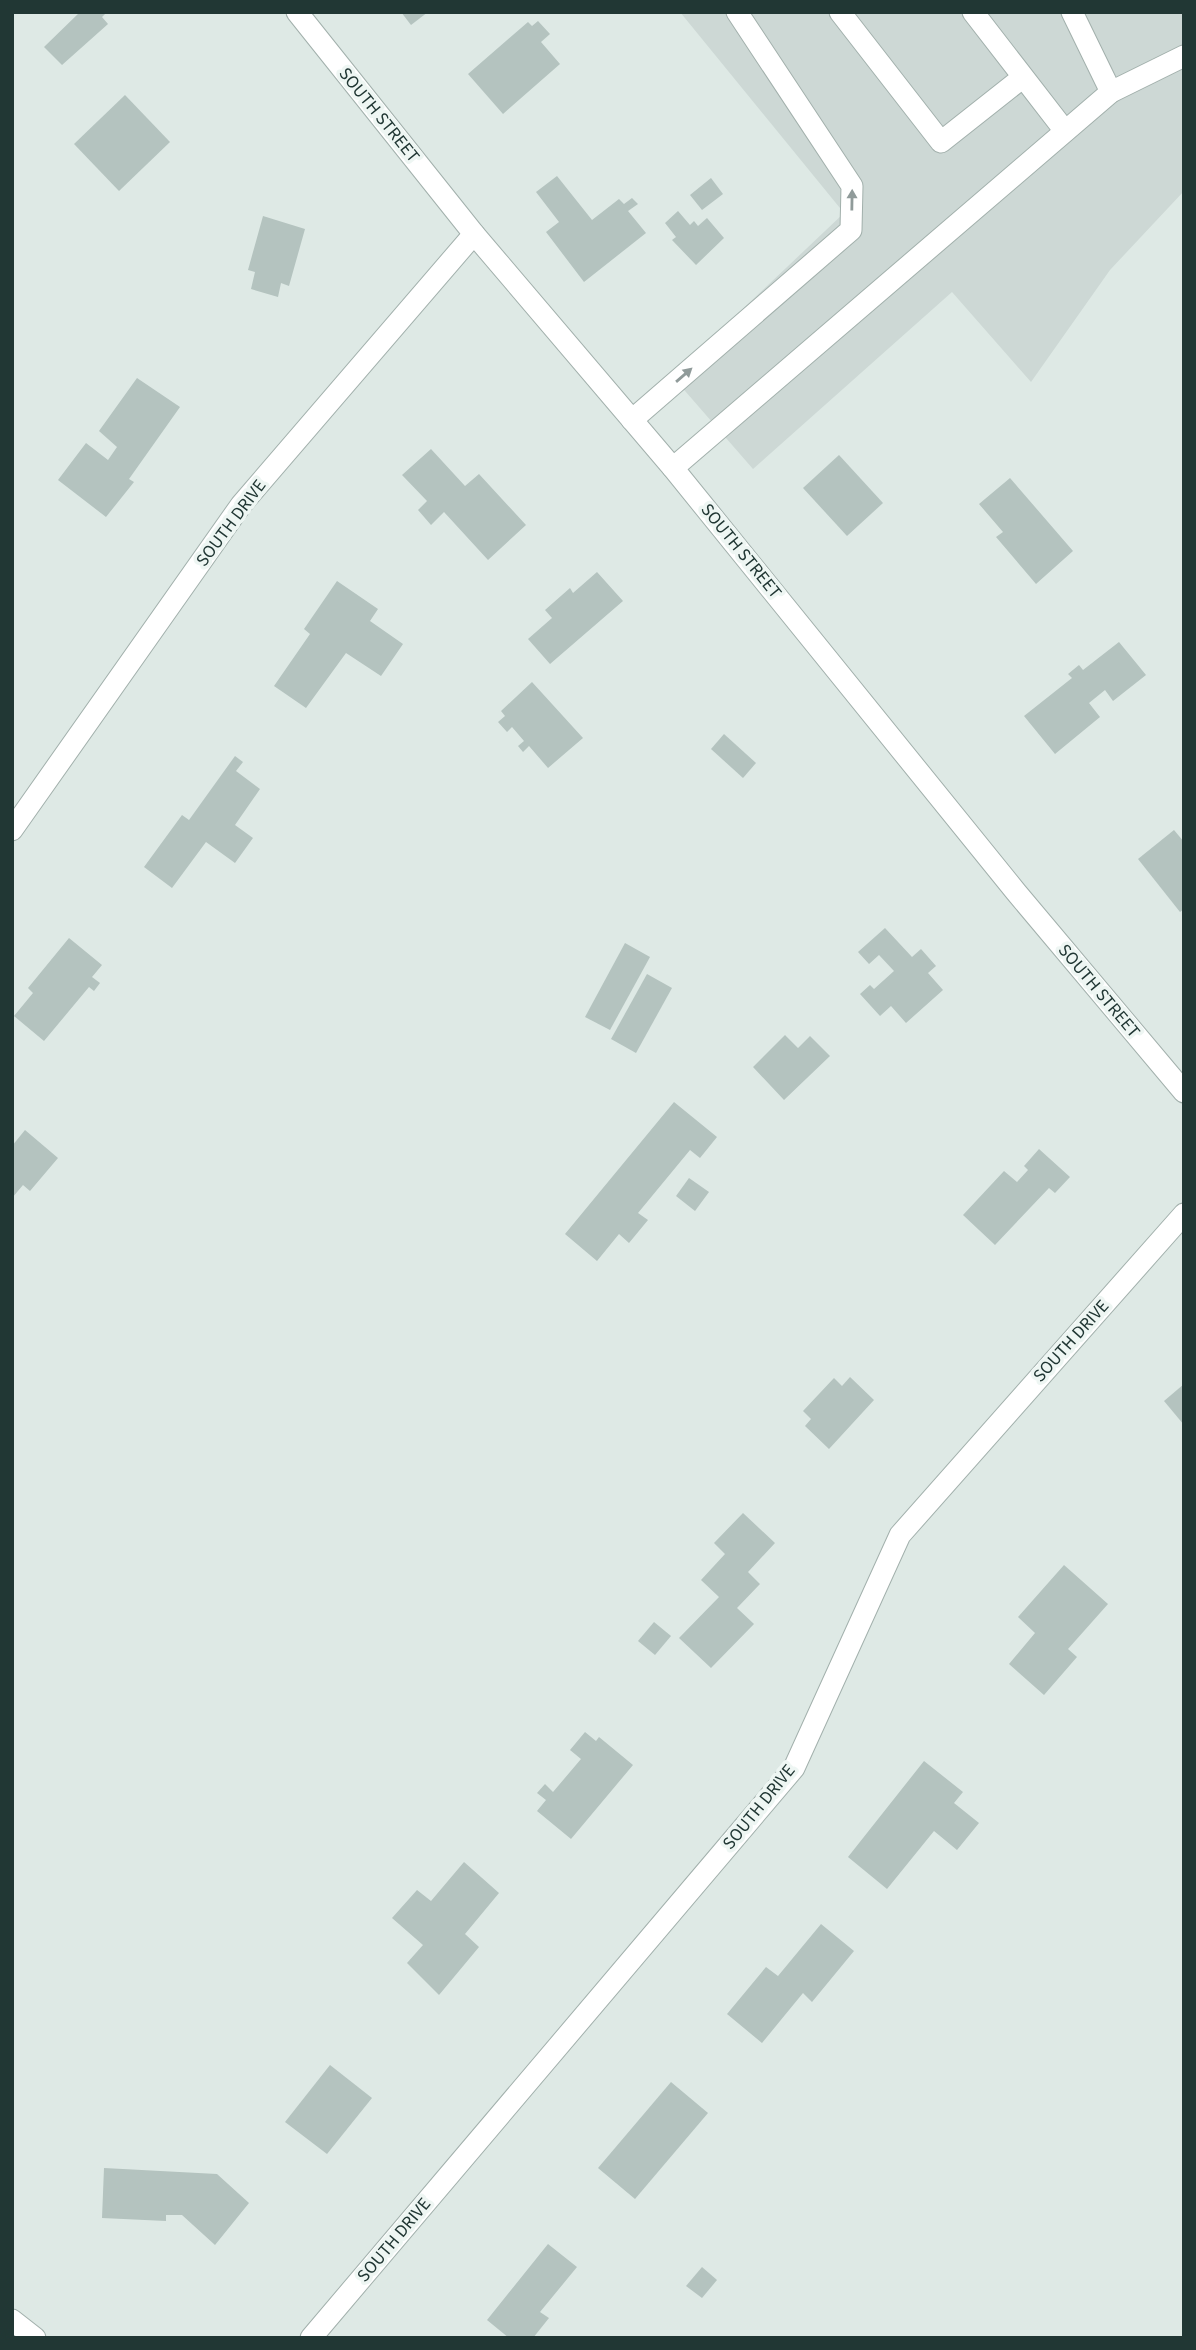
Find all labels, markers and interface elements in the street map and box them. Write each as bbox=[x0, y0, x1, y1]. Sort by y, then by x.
street label: SOUTH STREET bbox=[333, 62, 425, 168]
one-way arrow bbox=[846, 189, 858, 211]
one-way arrow bbox=[675, 368, 692, 383]
street label: SOUTH DRIVE bbox=[190, 474, 272, 572]
street label: SOUTH STREET bbox=[695, 498, 787, 604]
street label: SOUTH STREET bbox=[1052, 939, 1146, 1044]
street label: SOUTH DRIVE bbox=[1027, 1294, 1115, 1388]
street label: SOUTH DRIVE bbox=[717, 1759, 801, 1855]
street label: SOUTH DRIVE bbox=[351, 2193, 437, 2287]

